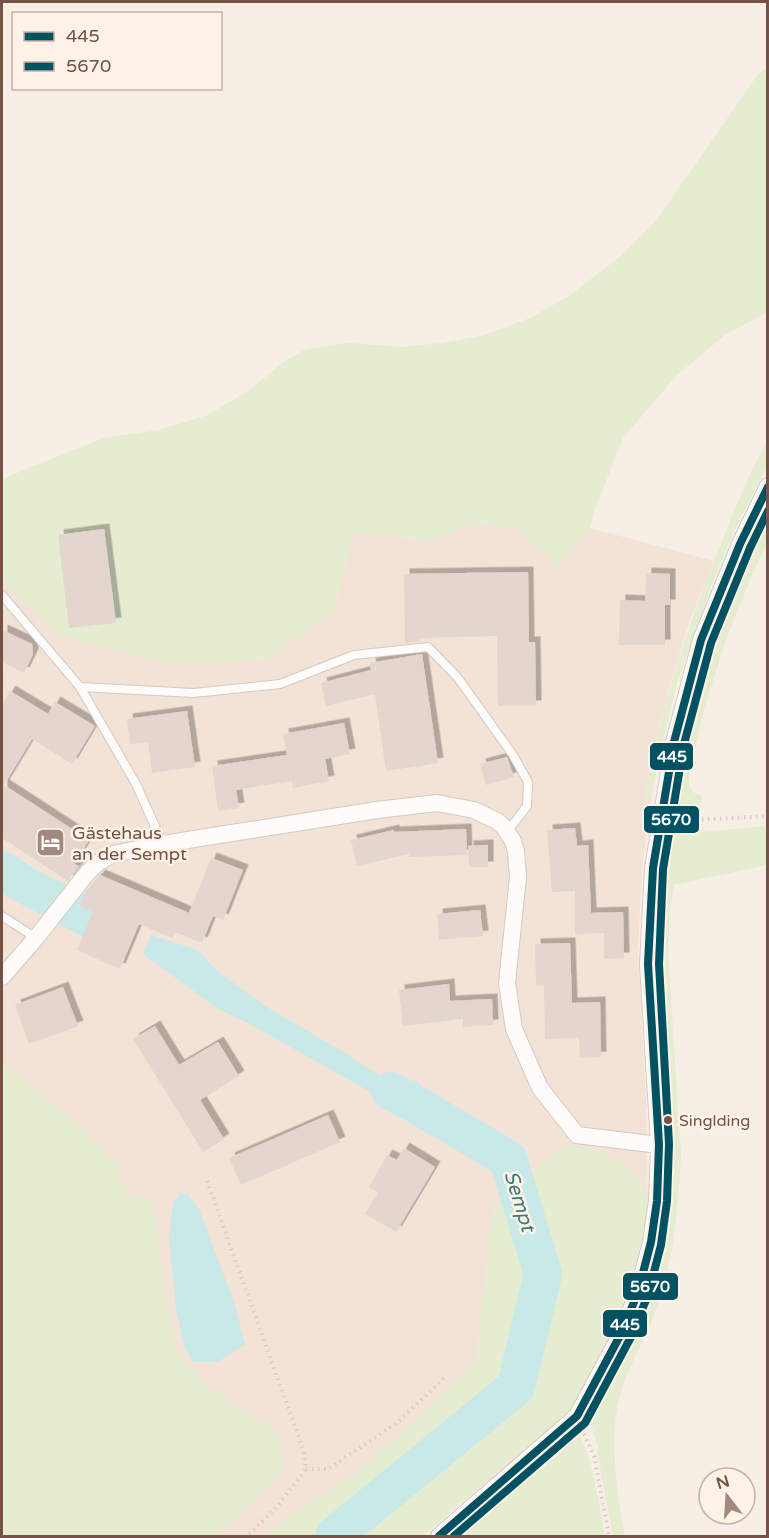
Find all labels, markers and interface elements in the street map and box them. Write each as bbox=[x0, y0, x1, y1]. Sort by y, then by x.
legend bbox=[12, 12, 222, 90]
text: 445 bbox=[66, 25, 100, 47]
text: 5670 bbox=[66, 55, 111, 77]
line badge: 445 bbox=[649, 742, 694, 771]
text: 445 bbox=[657, 747, 687, 767]
line badge: 5670 bbox=[643, 805, 700, 834]
text: 5670 bbox=[651, 810, 691, 830]
place label: Gästehaus an der Sempt bbox=[72, 822, 187, 865]
hotel icon: Gästehaus an der Sempt bbox=[35, 827, 67, 859]
place label: Singlding bbox=[679, 1111, 750, 1131]
marker: Singlding bbox=[662, 1114, 674, 1126]
water label: Sempt bbox=[498, 1168, 540, 1237]
line badge: 5670 bbox=[622, 1272, 679, 1301]
text: 5670 bbox=[630, 1277, 670, 1297]
line badge: 445 bbox=[602, 1309, 648, 1338]
text: 445 bbox=[610, 1315, 640, 1335]
north arrow bbox=[697, 1466, 757, 1526]
text: N bbox=[714, 1471, 732, 1494]

